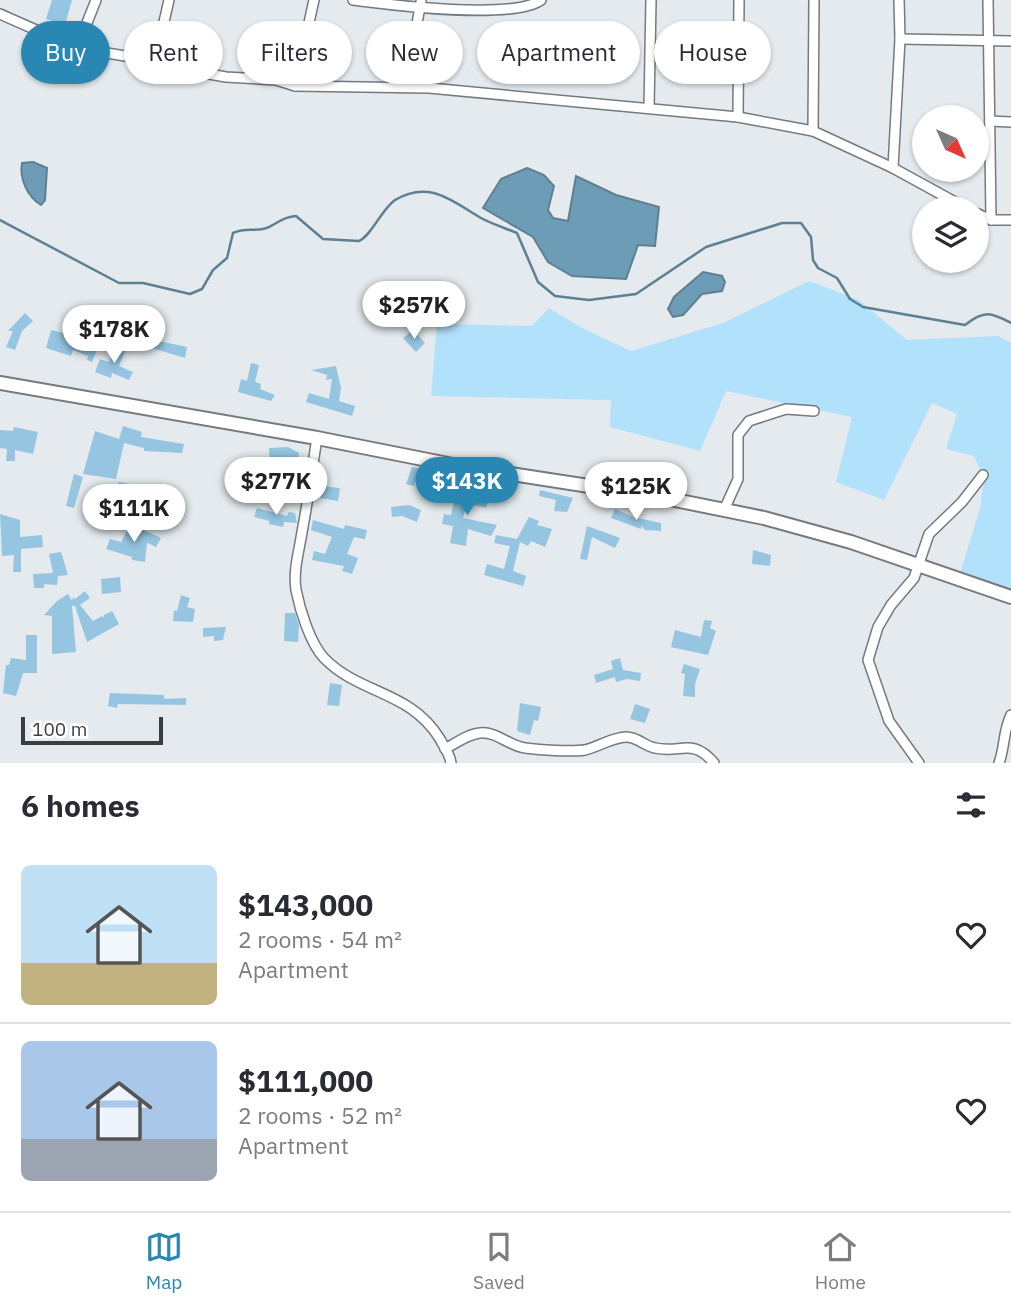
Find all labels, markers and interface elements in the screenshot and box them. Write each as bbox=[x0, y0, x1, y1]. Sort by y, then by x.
chip: Buy bbox=[21, 21, 110, 84]
chip: Rent bbox=[124, 21, 223, 84]
chip: Filters bbox=[237, 21, 352, 84]
chip: New bbox=[366, 21, 463, 84]
chip: Apartment bbox=[477, 21, 640, 84]
chip: House bbox=[654, 21, 771, 84]
north arrow bbox=[912, 105, 989, 182]
map controls bbox=[912, 105, 989, 273]
button: layers bbox=[912, 196, 989, 273]
pin: $257K bbox=[365, 282, 463, 341]
text: $257K bbox=[378, 289, 450, 319]
pin: $178K bbox=[65, 306, 163, 365]
text: $178K bbox=[78, 313, 150, 343]
pin: $277K bbox=[227, 458, 325, 517]
pin: $143K bbox=[418, 458, 516, 517]
pin: $125K bbox=[587, 462, 685, 522]
text: $277K bbox=[240, 465, 312, 495]
text: $143K bbox=[431, 465, 503, 495]
text: $125K bbox=[600, 470, 672, 500]
pin: $111K bbox=[85, 484, 183, 544]
text: $111K bbox=[98, 492, 170, 522]
scale bar bbox=[21, 714, 163, 746]
text: 100 m bbox=[32, 717, 87, 741]
text: 6 homes bbox=[21, 786, 140, 825]
icon: filters bbox=[952, 786, 990, 824]
text: $143,000 bbox=[238, 885, 373, 924]
icon: home bbox=[77, 893, 161, 977]
icon: heart bbox=[952, 916, 990, 954]
text: 2 rooms · 54 m² bbox=[238, 924, 402, 954]
text: Apartment bbox=[238, 954, 349, 984]
text: $111,000 bbox=[238, 1061, 373, 1100]
icon: home bbox=[77, 1069, 161, 1153]
icon: heart bbox=[952, 1092, 990, 1130]
text: 2 rooms · 52 m² bbox=[238, 1100, 402, 1130]
text: Apartment bbox=[238, 1130, 349, 1160]
tab: Map bbox=[145, 1228, 183, 1294]
tab: Saved bbox=[473, 1228, 525, 1294]
tab: Home bbox=[815, 1228, 866, 1294]

